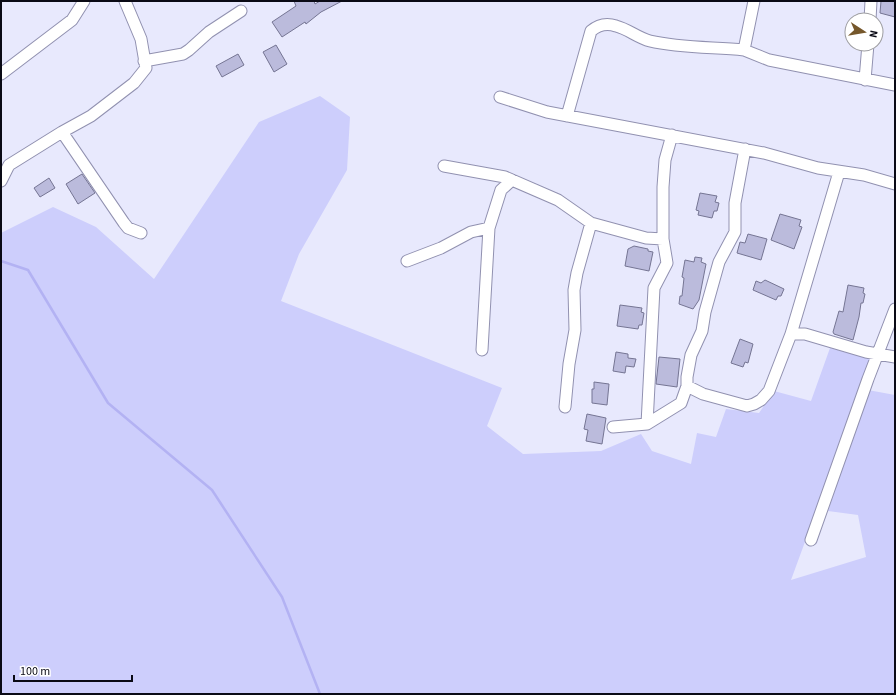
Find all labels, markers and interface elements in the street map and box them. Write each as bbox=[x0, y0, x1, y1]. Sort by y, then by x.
north arrow bbox=[844, 12, 884, 52]
text: N bbox=[865, 29, 881, 39]
scale bar bbox=[14, 657, 132, 683]
text: 100 m bbox=[20, 663, 50, 680]

